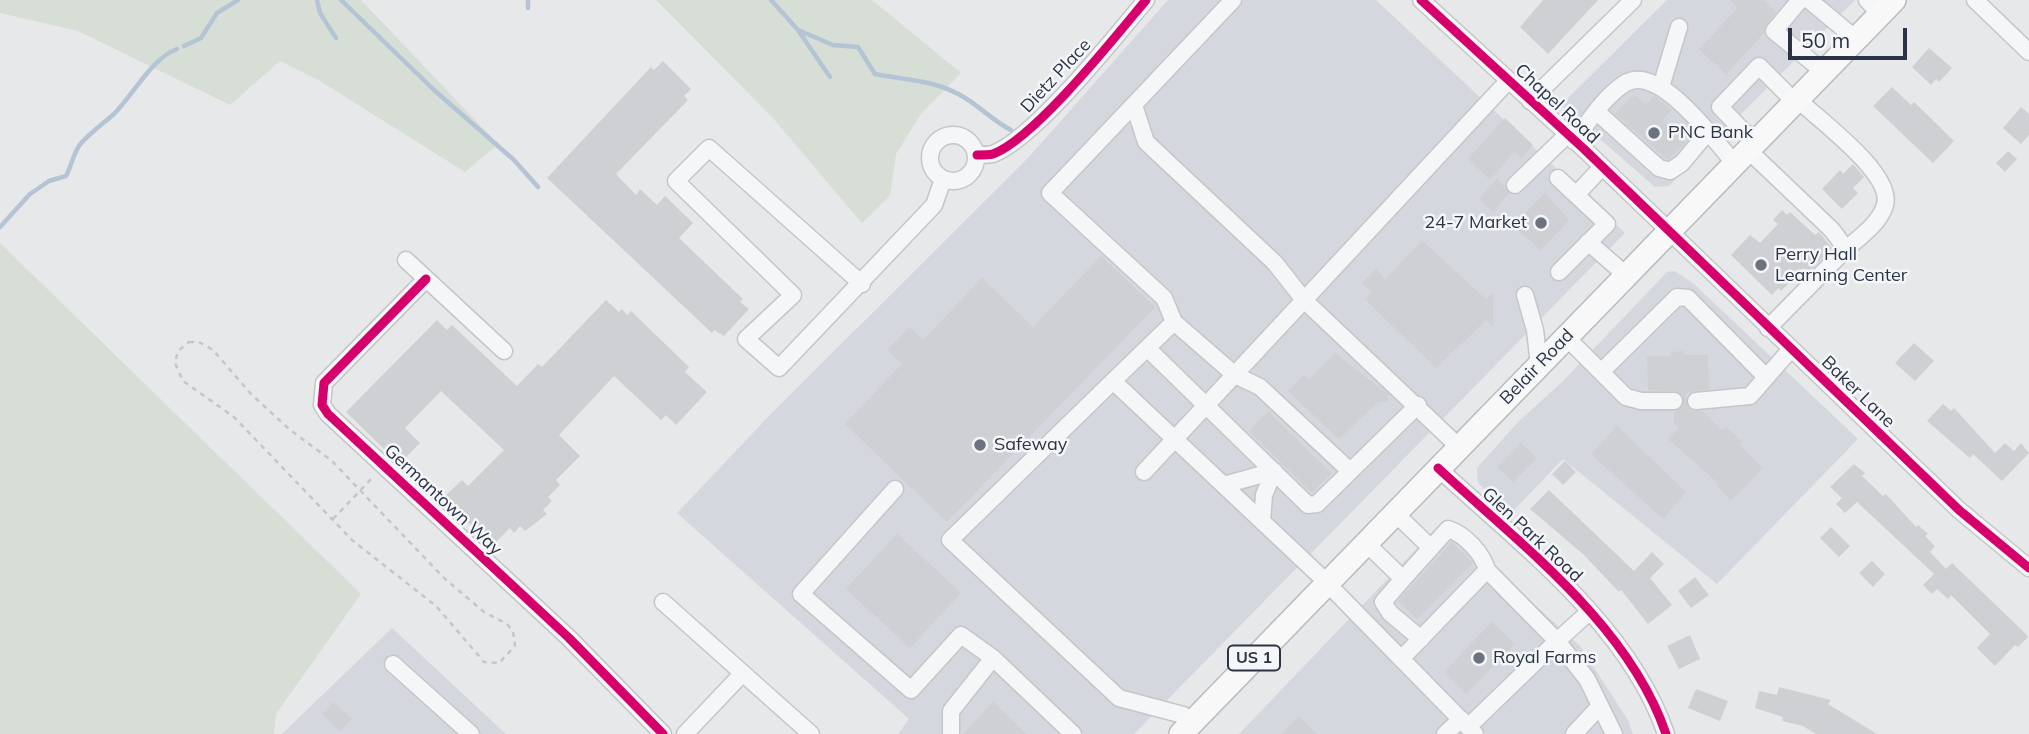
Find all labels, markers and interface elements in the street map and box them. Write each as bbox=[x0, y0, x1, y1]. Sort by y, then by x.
scale bar bbox=[1791, 14, 1910, 58]
text: 50 m bbox=[1801, 27, 1850, 53]
street label: Dietz Place bbox=[1016, 35, 1096, 117]
street label: Chapel Road bbox=[1510, 59, 1604, 149]
place label: PNC Bank bbox=[1668, 122, 1753, 144]
marker: PNC Bank bbox=[1646, 125, 1662, 141]
place label: 24-7 Market bbox=[1424, 212, 1527, 234]
marker: 24-7 Market bbox=[1533, 215, 1549, 231]
place label: Perry Hall Learning Center bbox=[1775, 244, 1907, 286]
marker: Perry Hall Learning Center bbox=[1753, 257, 1769, 273]
street label: Belair Road bbox=[1496, 325, 1578, 409]
street label: Baker Lane bbox=[1817, 352, 1899, 432]
place label: Safeway bbox=[994, 434, 1067, 456]
marker: Safeway bbox=[972, 437, 988, 453]
street label: Germantown Way bbox=[380, 440, 506, 560]
street label: Glen Park Road bbox=[1477, 483, 1587, 587]
road number: US 1 bbox=[1228, 646, 1280, 670]
place label: Royal Farms bbox=[1493, 647, 1596, 669]
marker: Royal Farms bbox=[1471, 650, 1487, 666]

